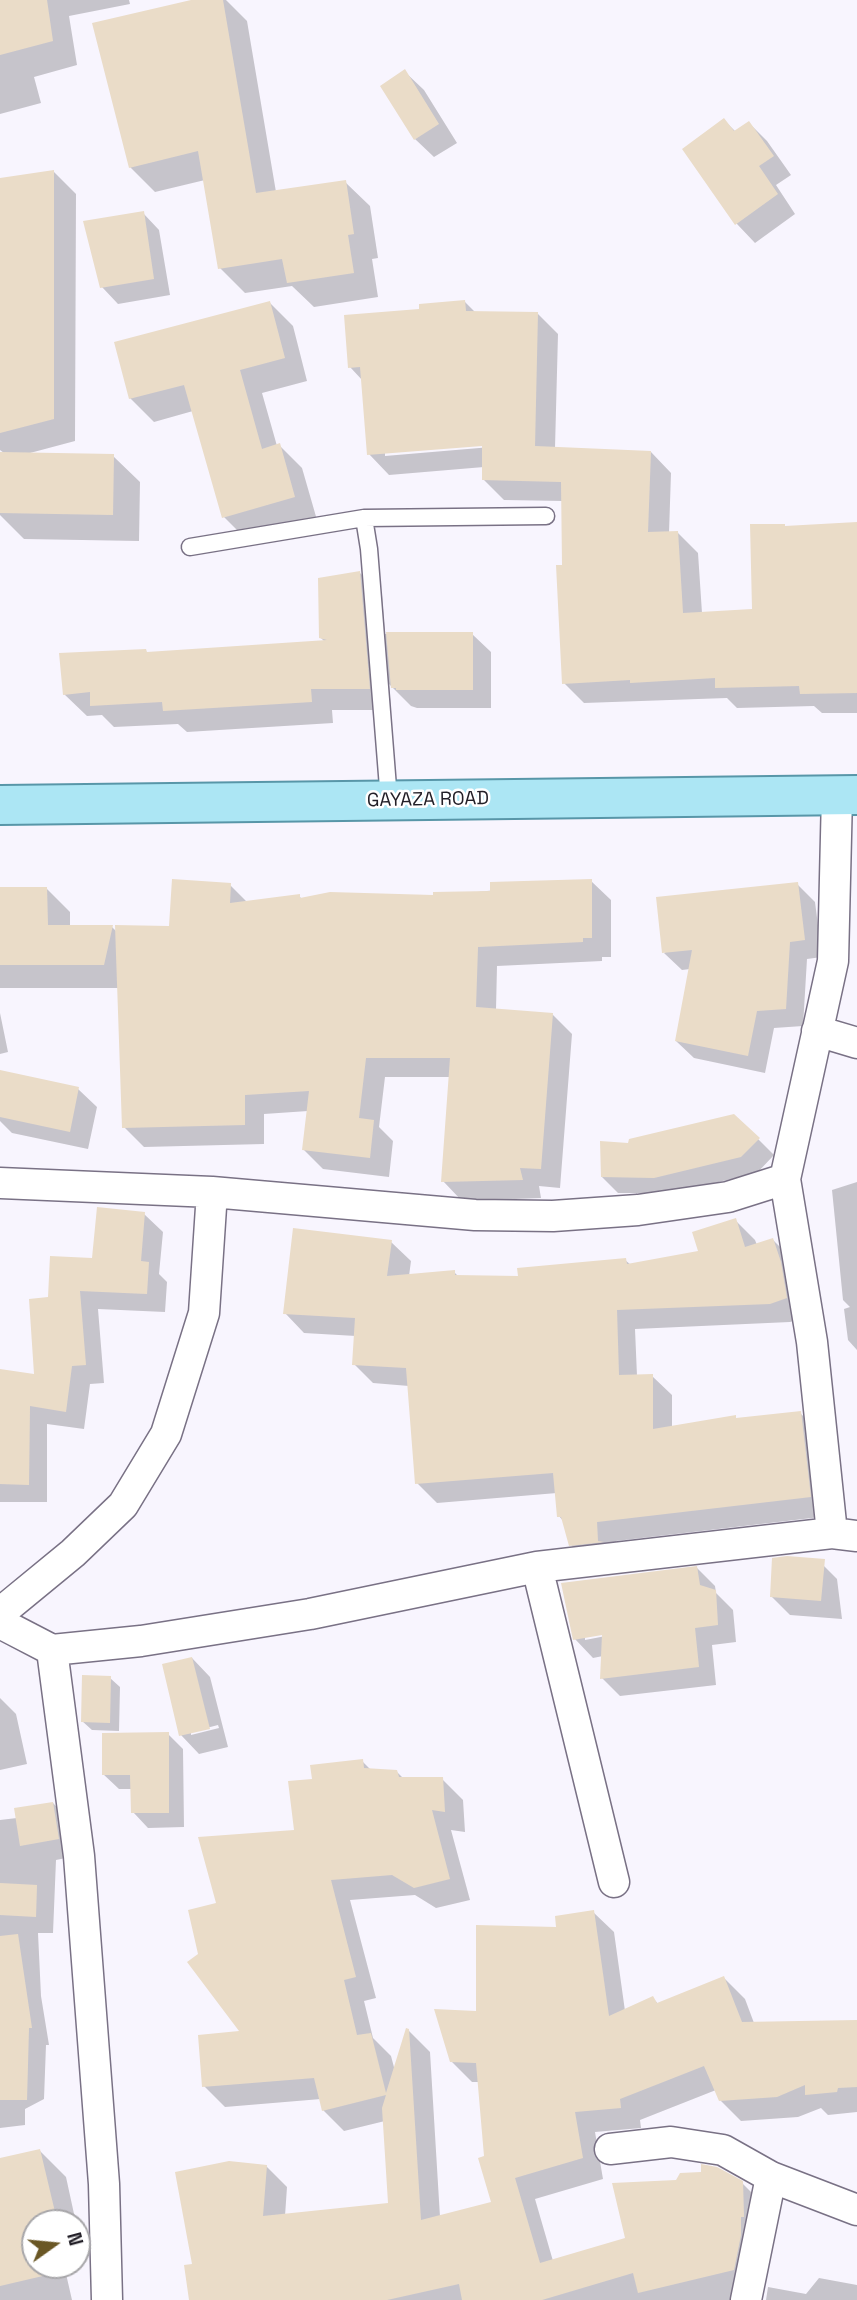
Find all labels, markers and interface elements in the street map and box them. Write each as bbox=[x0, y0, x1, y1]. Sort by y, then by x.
street label: GAYAZA ROAD bbox=[367, 788, 489, 812]
north arrow bbox=[21, 2209, 91, 2279]
text: N bbox=[61, 2230, 89, 2248]

